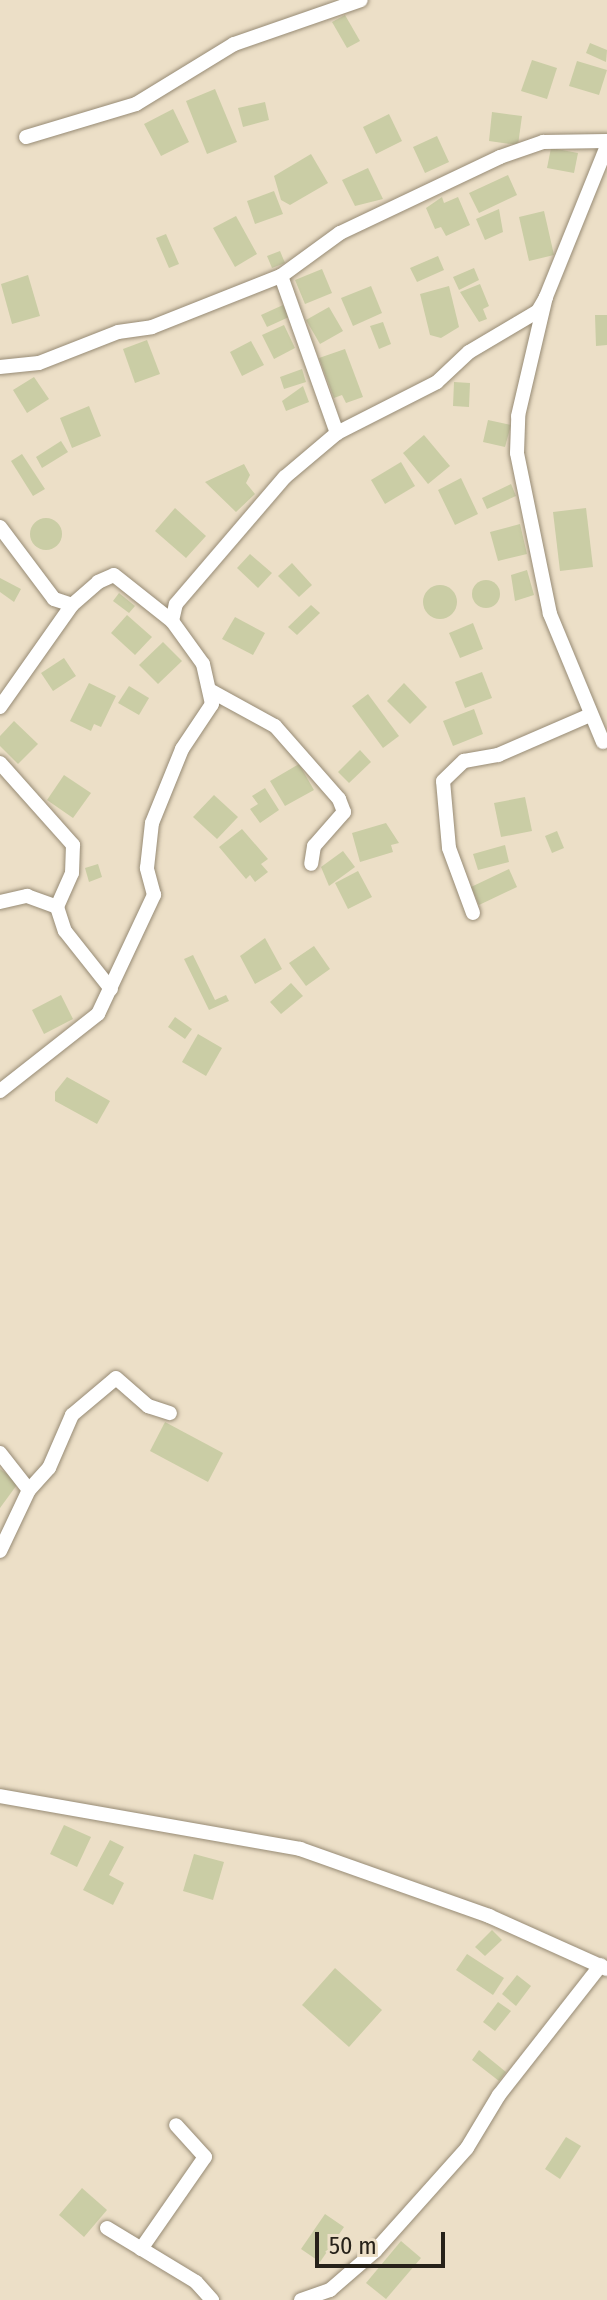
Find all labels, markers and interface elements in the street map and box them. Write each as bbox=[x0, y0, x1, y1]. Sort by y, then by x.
scale bar bbox=[319, 2216, 449, 2266]
text: 50 m bbox=[329, 2232, 377, 2260]

